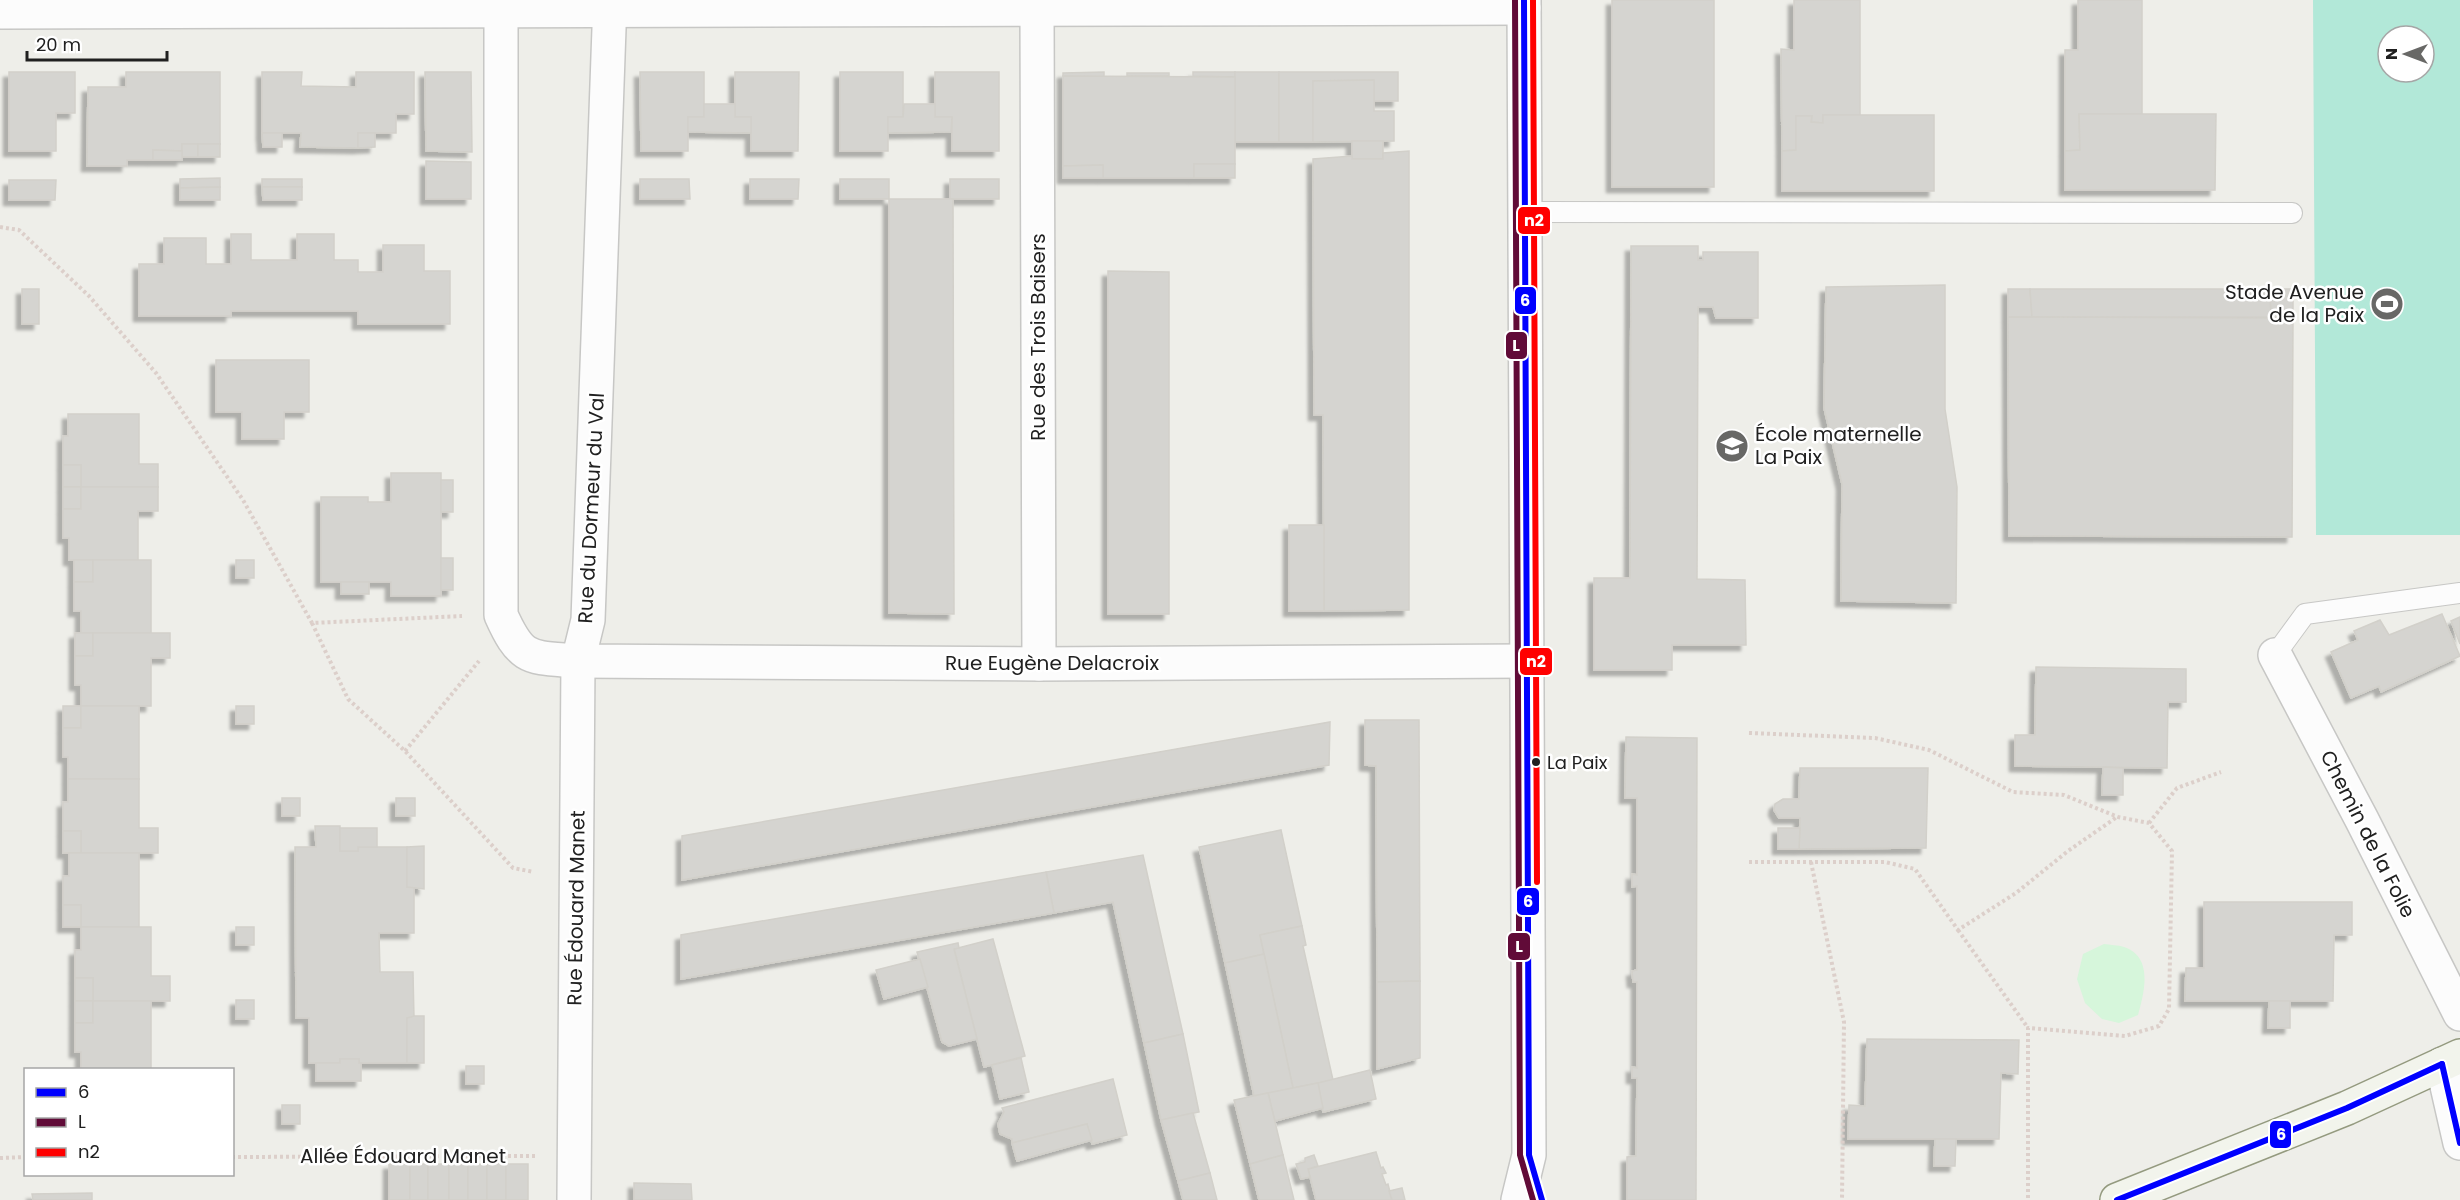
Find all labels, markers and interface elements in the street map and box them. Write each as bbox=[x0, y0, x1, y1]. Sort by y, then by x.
scale bar bbox=[27, 24, 166, 62]
north arrow bbox=[2376, 24, 2436, 84]
text: 20 m bbox=[36, 32, 81, 57]
text: N bbox=[2380, 48, 2403, 60]
line badge: n2 bbox=[1517, 206, 1551, 235]
text: n2 bbox=[1524, 209, 1544, 232]
street label: Rue des Trois Baisers bbox=[1024, 233, 1052, 441]
place label: Stade Avenue de la Paix bbox=[2225, 278, 2364, 329]
line badge: 6 bbox=[1514, 286, 1537, 315]
sports icon: Stade Avenue de la Paix bbox=[2369, 286, 2405, 322]
text: 6 bbox=[1520, 289, 1530, 312]
line badge: L bbox=[1505, 331, 1528, 360]
text: L bbox=[1512, 334, 1520, 357]
street label: Rue du Dormeur du Val bbox=[571, 392, 611, 624]
place label: École maternelle La Paix bbox=[1755, 420, 1922, 471]
school or university icon: École maternelle La Paix bbox=[1714, 428, 1750, 464]
line badge: n2 bbox=[1519, 647, 1553, 676]
street label: Rue Eugène Delacroix bbox=[945, 649, 1159, 677]
text: n2 bbox=[1526, 650, 1546, 673]
street label: Chemin de la Folie bbox=[2314, 745, 2422, 923]
place label: La Paix bbox=[1547, 750, 1608, 775]
marker: La Paix bbox=[1530, 756, 1542, 768]
street label: Rue Édouard Manet bbox=[560, 810, 592, 1006]
line badge: 6 bbox=[1516, 887, 1540, 916]
text: 6 bbox=[1523, 890, 1533, 913]
line badge: L bbox=[1507, 932, 1531, 961]
text: L bbox=[1515, 935, 1523, 958]
legend bbox=[24, 1068, 234, 1176]
text: 6 bbox=[78, 1079, 89, 1104]
text: L bbox=[78, 1109, 86, 1134]
line badge: 6 bbox=[2269, 1120, 2292, 1149]
text: 6 bbox=[2276, 1123, 2286, 1146]
text: n2 bbox=[78, 1139, 100, 1164]
street label: Allée Édouard Manet bbox=[300, 1142, 506, 1170]

